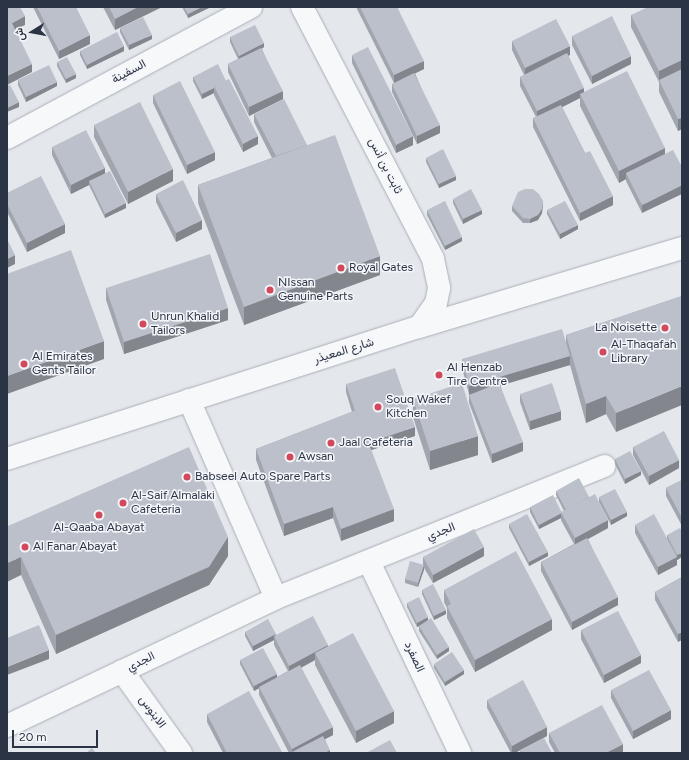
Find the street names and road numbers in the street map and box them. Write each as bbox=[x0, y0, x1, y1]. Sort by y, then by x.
street label: السفينة bbox=[109, 57, 149, 87]
street label: ثابت بن أنس bbox=[365, 136, 405, 196]
street label: شارع المعيذر bbox=[312, 335, 376, 367]
street label: الجدي bbox=[425, 520, 457, 544]
street label: الصفرد bbox=[401, 639, 427, 675]
street label: الجدي bbox=[125, 649, 157, 675]
street label: الابنوس bbox=[135, 693, 169, 731]

